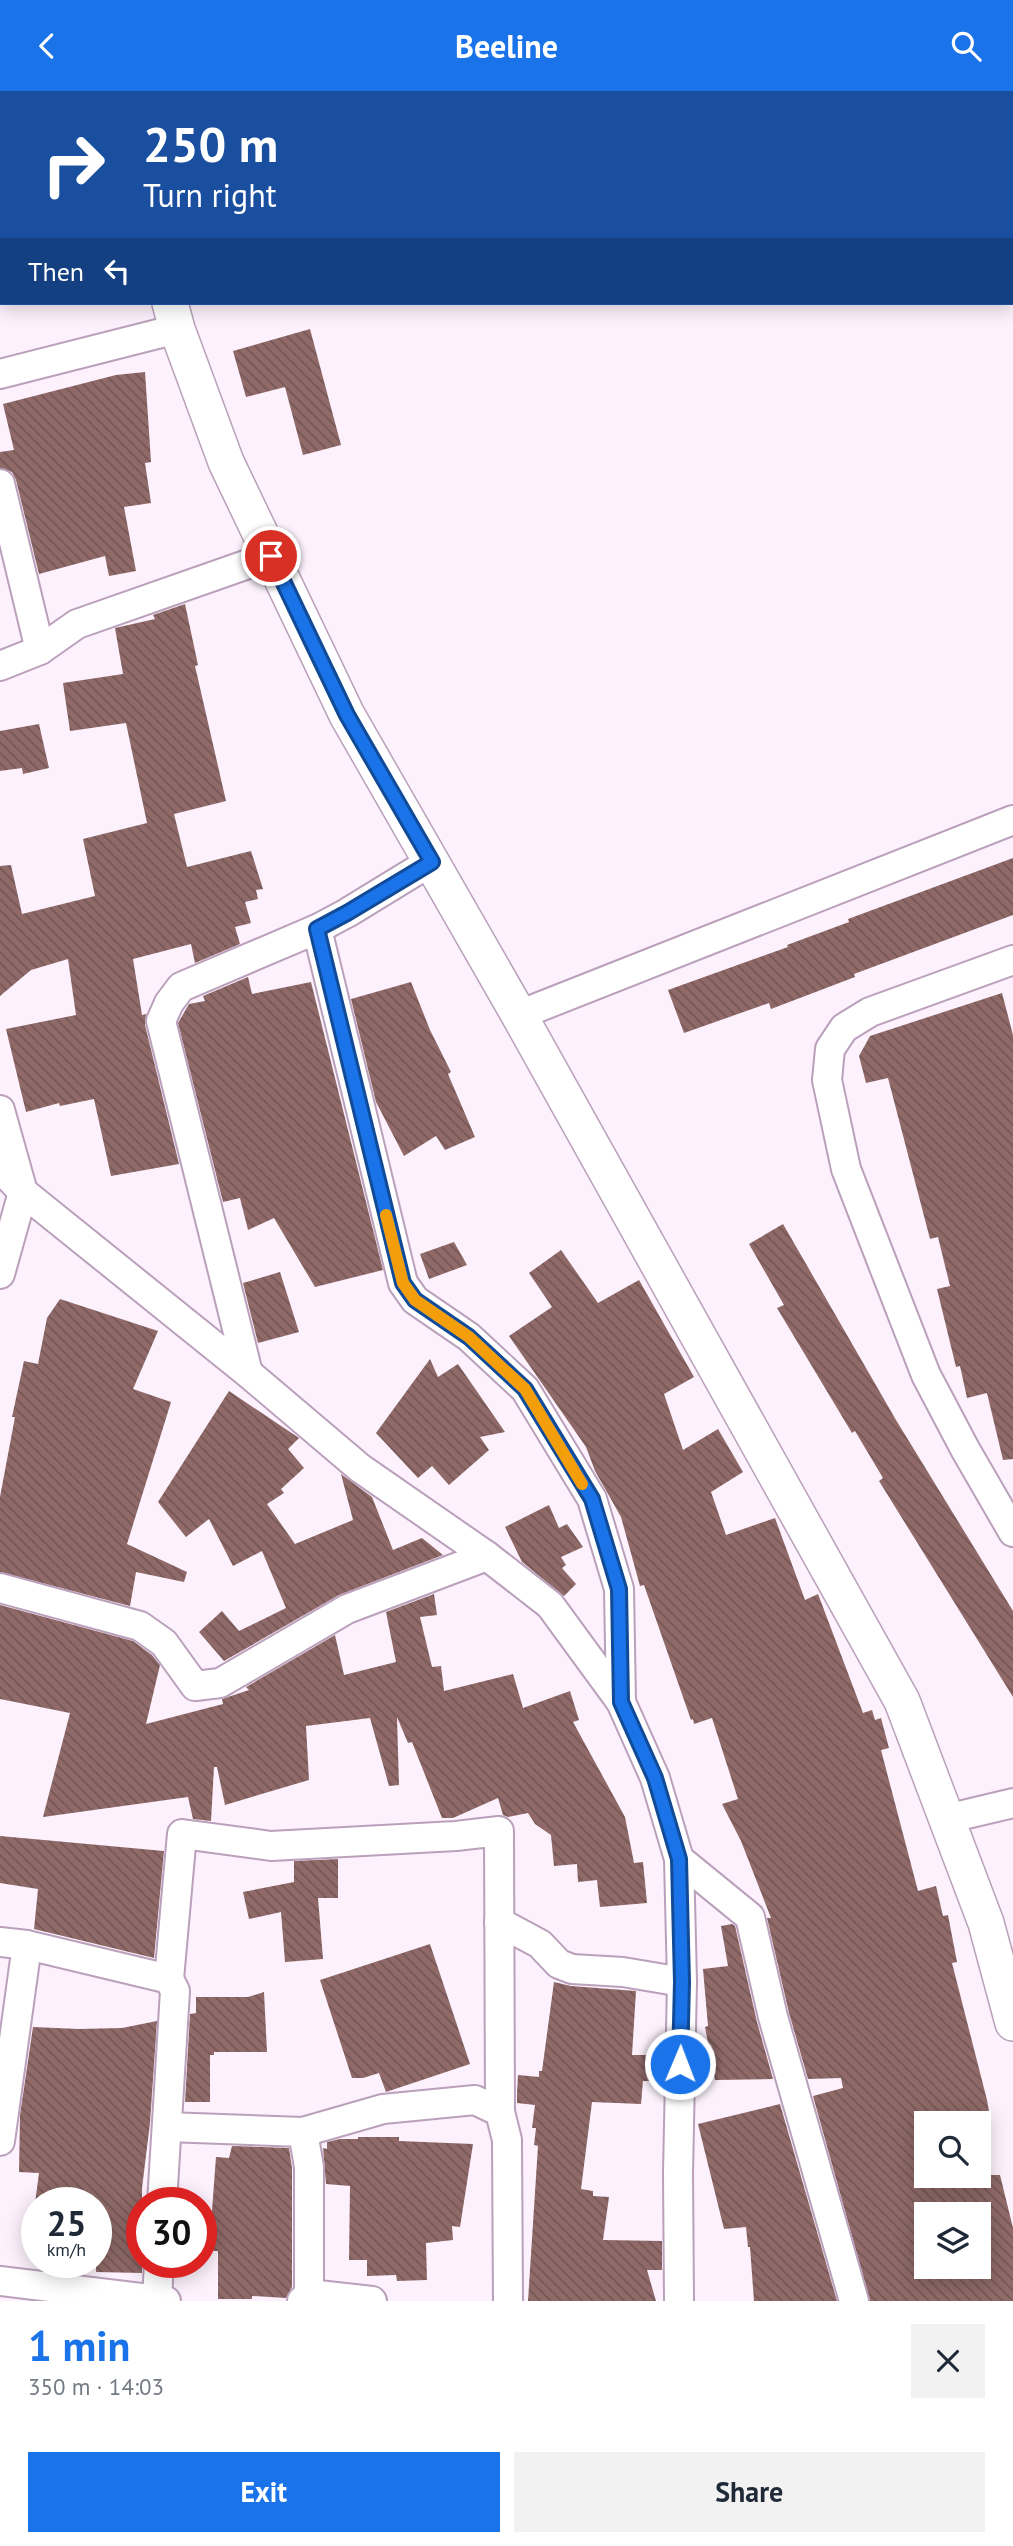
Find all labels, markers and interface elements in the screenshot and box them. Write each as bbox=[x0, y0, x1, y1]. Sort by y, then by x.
text: Beeline bbox=[455, 25, 558, 67]
icon: back bbox=[28, 27, 66, 65]
icon: search bbox=[947, 27, 985, 65]
text: 250 m bbox=[143, 112, 278, 176]
icon: right bbox=[28, 119, 119, 210]
text: Turn right bbox=[143, 174, 277, 216]
icon: left bbox=[98, 252, 136, 290]
text: Then bbox=[28, 255, 84, 288]
pin bbox=[241, 526, 301, 586]
icon: arrive bbox=[252, 537, 290, 575]
position arrow bbox=[643, 2027, 717, 2101]
map controls bbox=[914, 2111, 991, 2279]
button: search bbox=[914, 2111, 991, 2188]
speed limit sign: 30 bbox=[126, 2187, 217, 2278]
text: 25 bbox=[47, 2200, 86, 2246]
button: layers bbox=[914, 2202, 991, 2279]
text: km/h bbox=[47, 2238, 86, 2261]
text: 1 min bbox=[28, 2318, 130, 2373]
button: close bbox=[911, 2324, 985, 2398]
text: 350 m · 14:03 bbox=[28, 2372, 164, 2401]
button: Exit bbox=[28, 2452, 500, 2532]
button: Share bbox=[514, 2452, 985, 2532]

